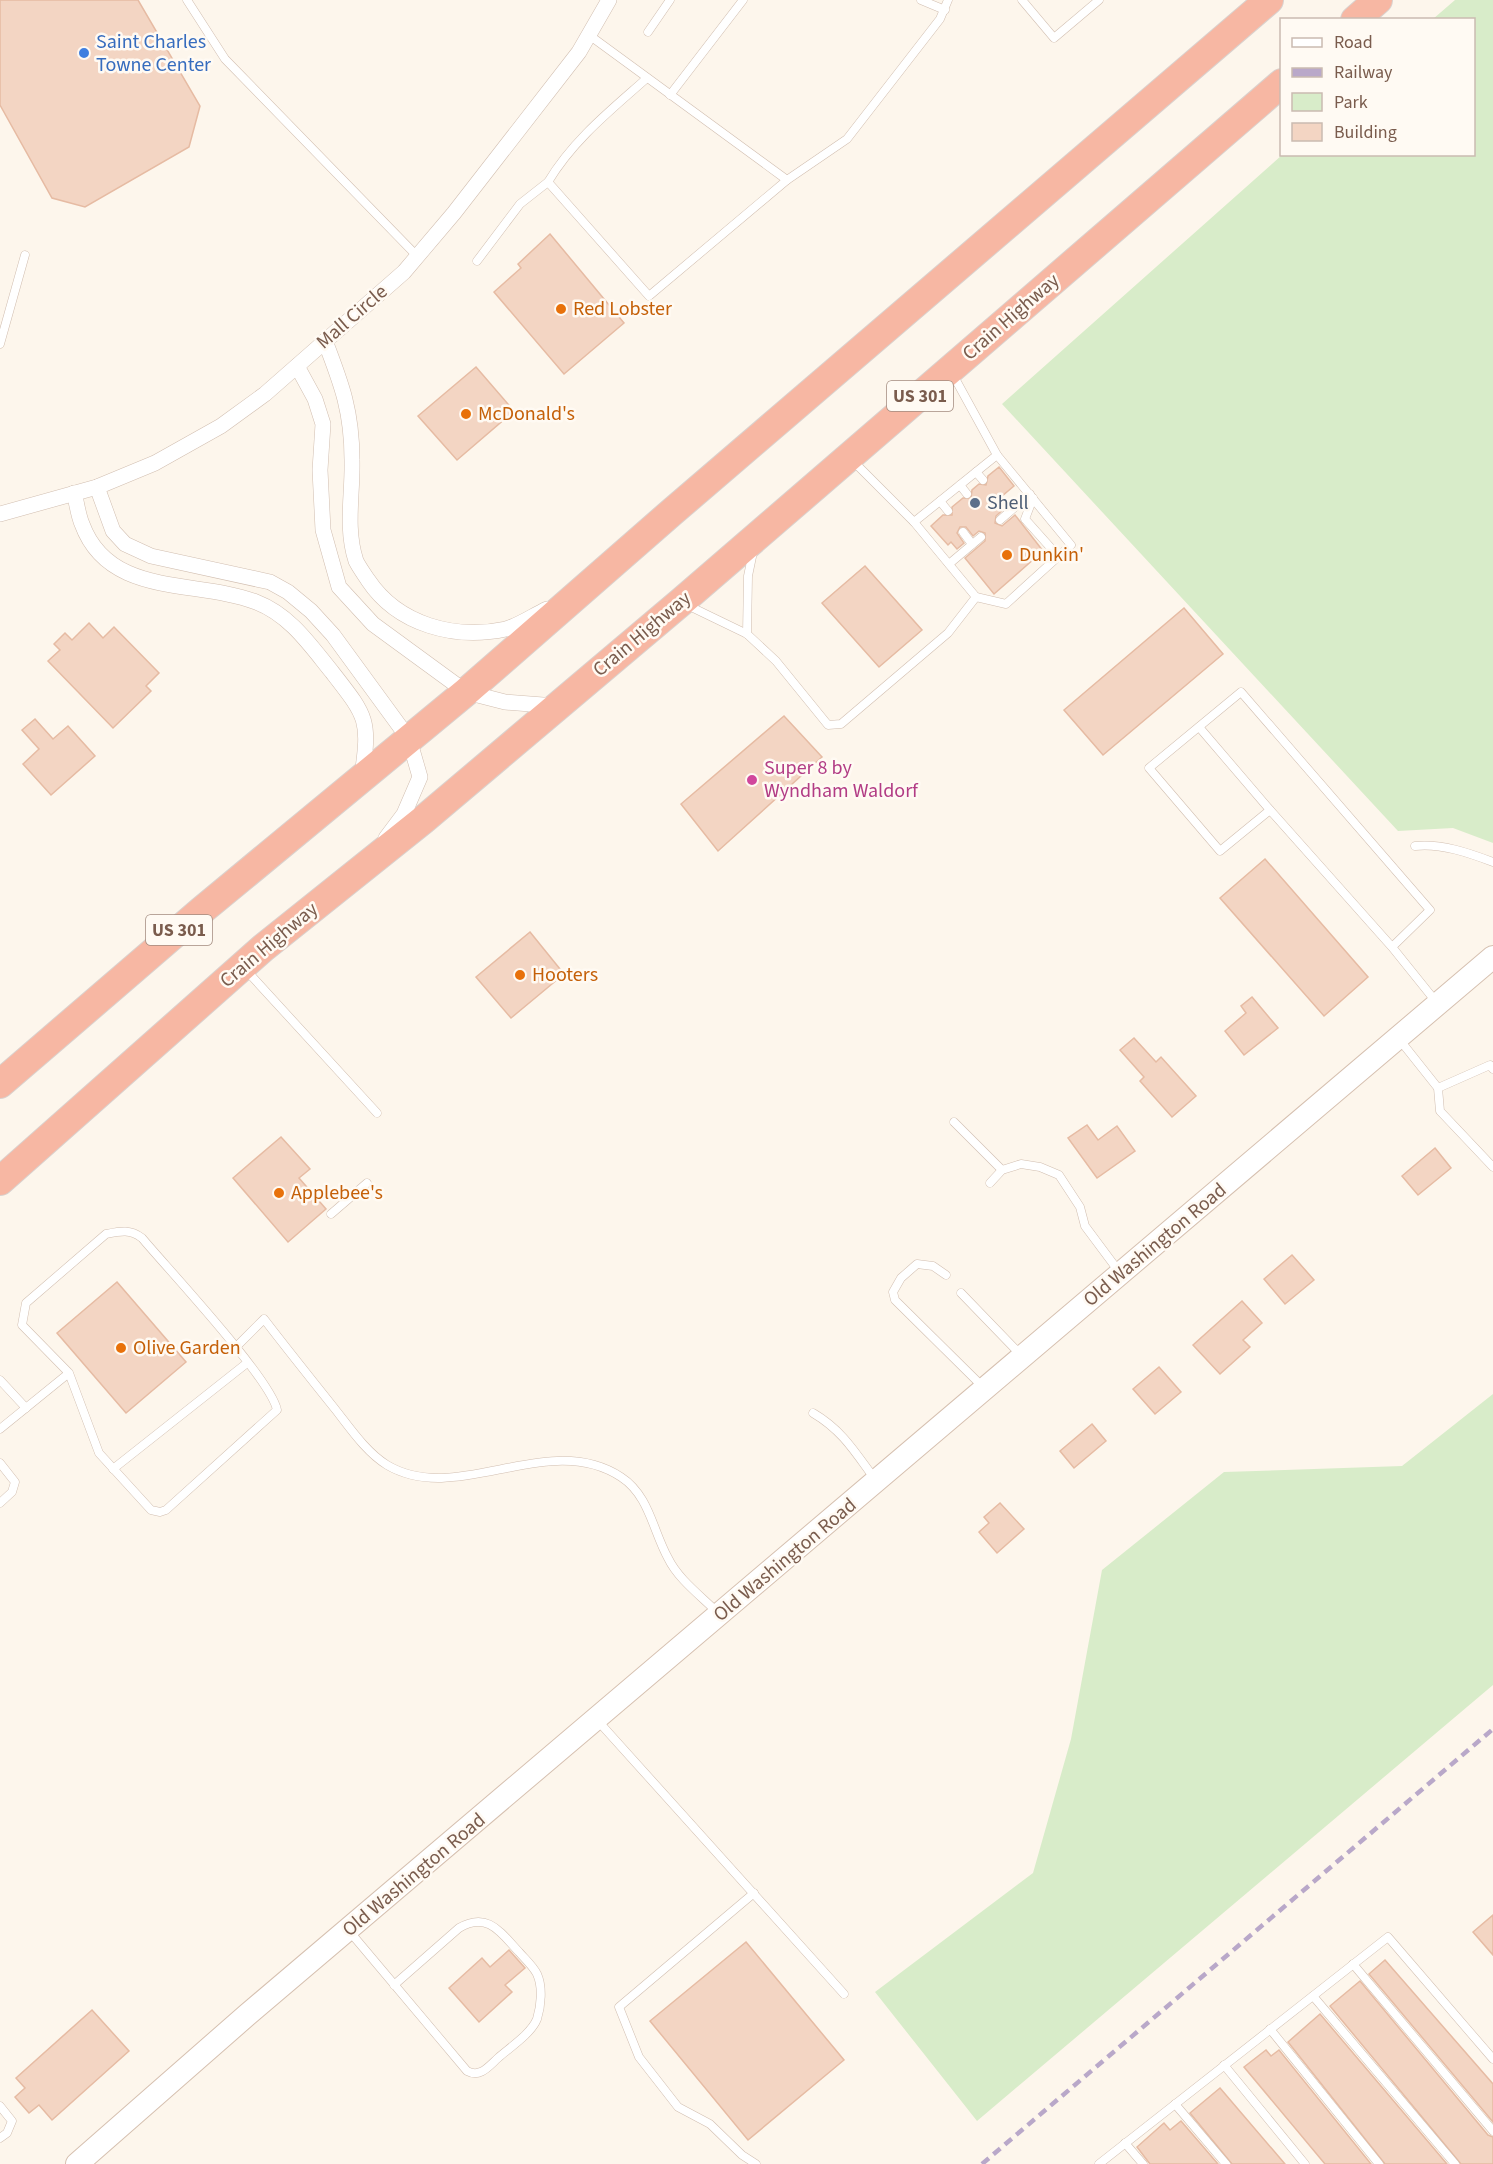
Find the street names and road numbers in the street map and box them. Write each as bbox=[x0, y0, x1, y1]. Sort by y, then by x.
street label: Crain Highway bbox=[956, 267, 1066, 367]
street label: Mall Circle bbox=[310, 278, 394, 356]
road number: US 301 bbox=[887, 381, 953, 411]
street label: Crain Highway bbox=[587, 584, 698, 683]
street label: Crain Highway bbox=[214, 895, 325, 994]
road number: US 301 bbox=[146, 915, 212, 945]
street label: Old Washington Road bbox=[1077, 1177, 1233, 1313]
street label: Old Washington Road bbox=[707, 1492, 863, 1628]
street label: Old Washington Road bbox=[336, 1807, 492, 1943]

